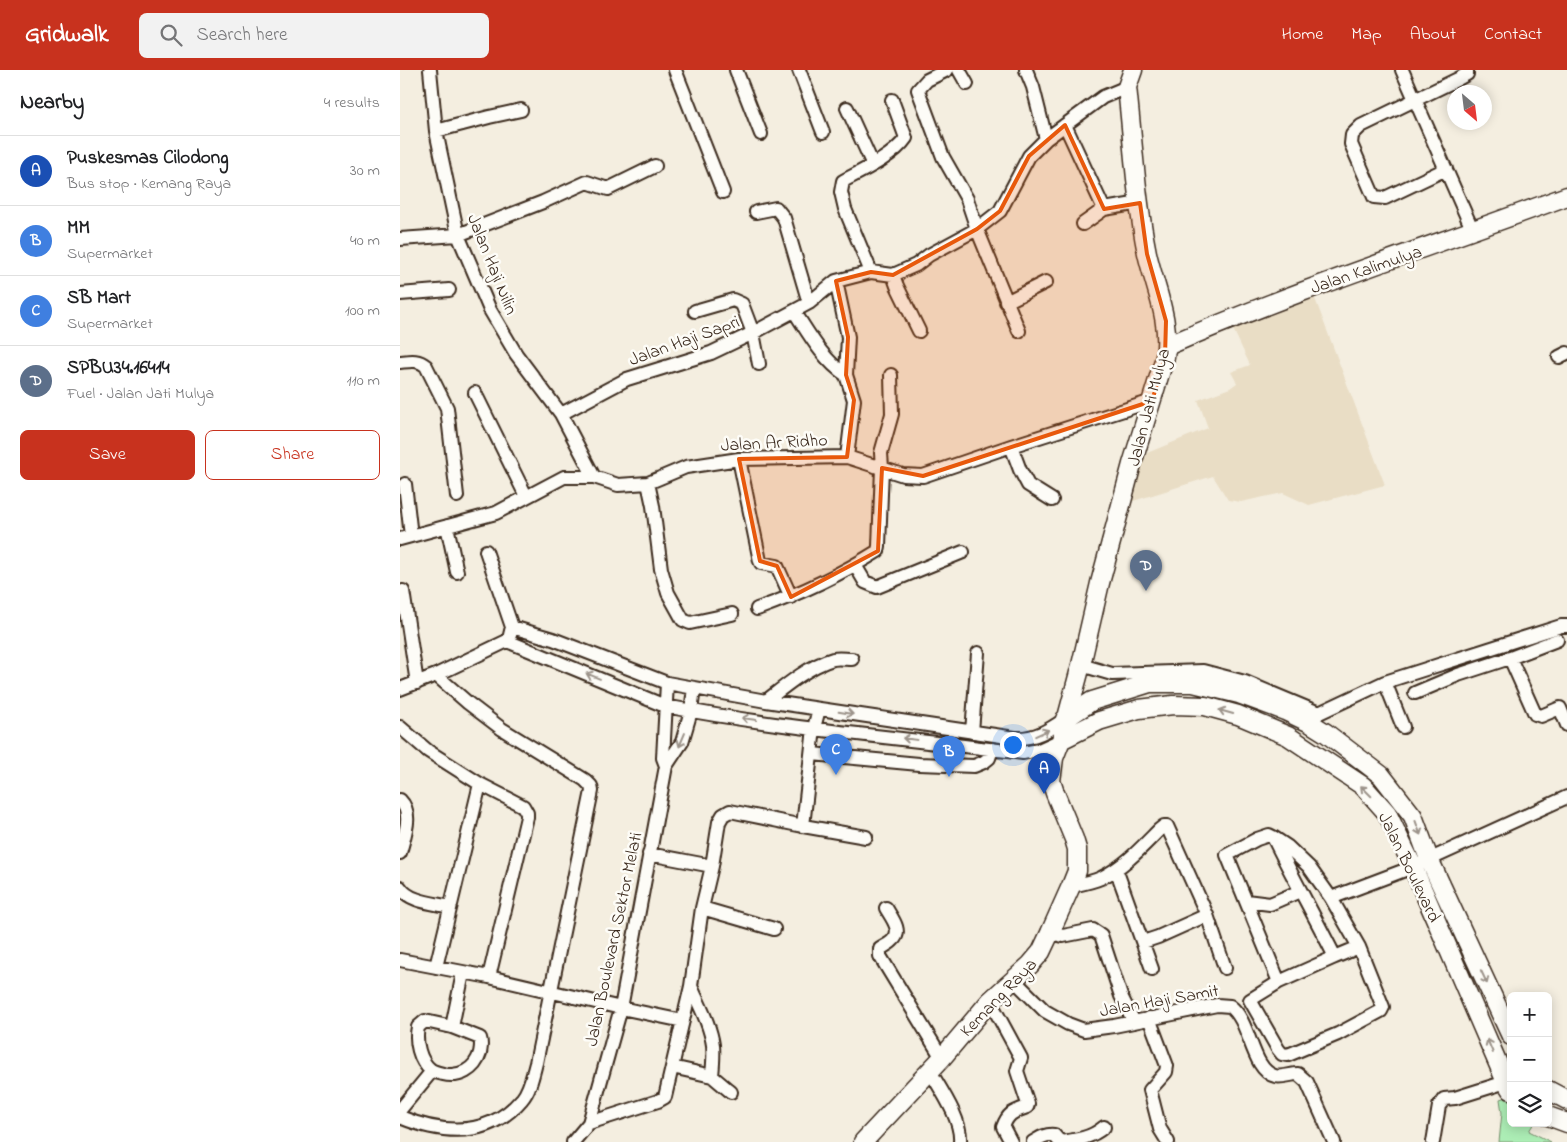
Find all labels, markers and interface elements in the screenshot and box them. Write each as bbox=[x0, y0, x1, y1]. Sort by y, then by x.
search box bbox=[139, 13, 489, 58]
text: Gridwalk bbox=[25, 18, 109, 53]
icon: search bbox=[157, 21, 185, 49]
text: Search here bbox=[197, 22, 288, 49]
text: Home bbox=[1282, 22, 1323, 48]
text: Map bbox=[1351, 22, 1382, 48]
text: About bbox=[1410, 22, 1456, 48]
text: Contact bbox=[1484, 22, 1542, 48]
north arrow bbox=[1447, 85, 1492, 130]
text: Nearby bbox=[20, 88, 84, 118]
text: 4 results bbox=[324, 91, 380, 115]
text: Puskesmas Cilodong bbox=[67, 145, 229, 172]
text: A bbox=[31, 159, 41, 183]
text: 30 m bbox=[350, 159, 380, 183]
text: Bus stop · Kemang Raya bbox=[67, 172, 231, 196]
street label: Jalan Haji Nilin bbox=[459, 210, 523, 319]
text: MM bbox=[67, 215, 90, 242]
text: B bbox=[31, 229, 41, 253]
text: 40 m bbox=[350, 229, 380, 253]
street label: Jalan Kalimulya bbox=[1307, 240, 1426, 302]
text: Supermarket bbox=[67, 242, 153, 266]
text: SB Mart bbox=[67, 285, 131, 312]
text: C bbox=[32, 299, 40, 323]
text: 100 m bbox=[345, 299, 380, 323]
street label: Jalan Haji Sapri bbox=[626, 310, 744, 374]
text: Supermarket bbox=[67, 312, 153, 336]
street label: Jalan Jati Mulya bbox=[1122, 346, 1178, 469]
text: SPBU34.16414 bbox=[67, 355, 170, 382]
text: D bbox=[30, 369, 42, 393]
text: 110 m bbox=[346, 369, 380, 393]
text: Fuel · Jalan Jati Mulya bbox=[67, 382, 214, 406]
street label: Jalan Ar Ridho bbox=[720, 428, 828, 460]
button: Save bbox=[20, 430, 195, 480]
button: Share bbox=[205, 430, 380, 480]
pin: D bbox=[1130, 550, 1162, 591]
one-way arrow bbox=[586, 671, 601, 681]
one-way arrow bbox=[1218, 707, 1234, 716]
one-way arrow bbox=[838, 708, 854, 718]
one-way arrow bbox=[741, 714, 757, 724]
one-way arrow bbox=[1034, 728, 1049, 738]
one-way arrow bbox=[676, 732, 686, 747]
your location bbox=[1000, 732, 1026, 758]
pin: C bbox=[820, 734, 852, 775]
one-way arrow bbox=[902, 734, 918, 744]
pin: B bbox=[933, 736, 965, 777]
pin: A bbox=[1028, 753, 1060, 794]
one-way arrow bbox=[1360, 784, 1372, 797]
street label: Jalan Boulevard bbox=[1370, 808, 1446, 927]
one-way arrow bbox=[1414, 820, 1423, 835]
street label: Jalan Boulevard Sektor Melati bbox=[580, 830, 650, 1049]
street label: Kemang Raya bbox=[955, 953, 1045, 1045]
one-way arrow bbox=[1479, 969, 1489, 984]
street label: Jalan Haji Samit bbox=[1098, 979, 1221, 1025]
map controls bbox=[1507, 992, 1552, 1127]
button: + bbox=[1507, 992, 1552, 1037]
button: − bbox=[1507, 1037, 1552, 1082]
one-way arrow bbox=[1484, 1039, 1494, 1054]
button: layers bbox=[1507, 1082, 1552, 1127]

